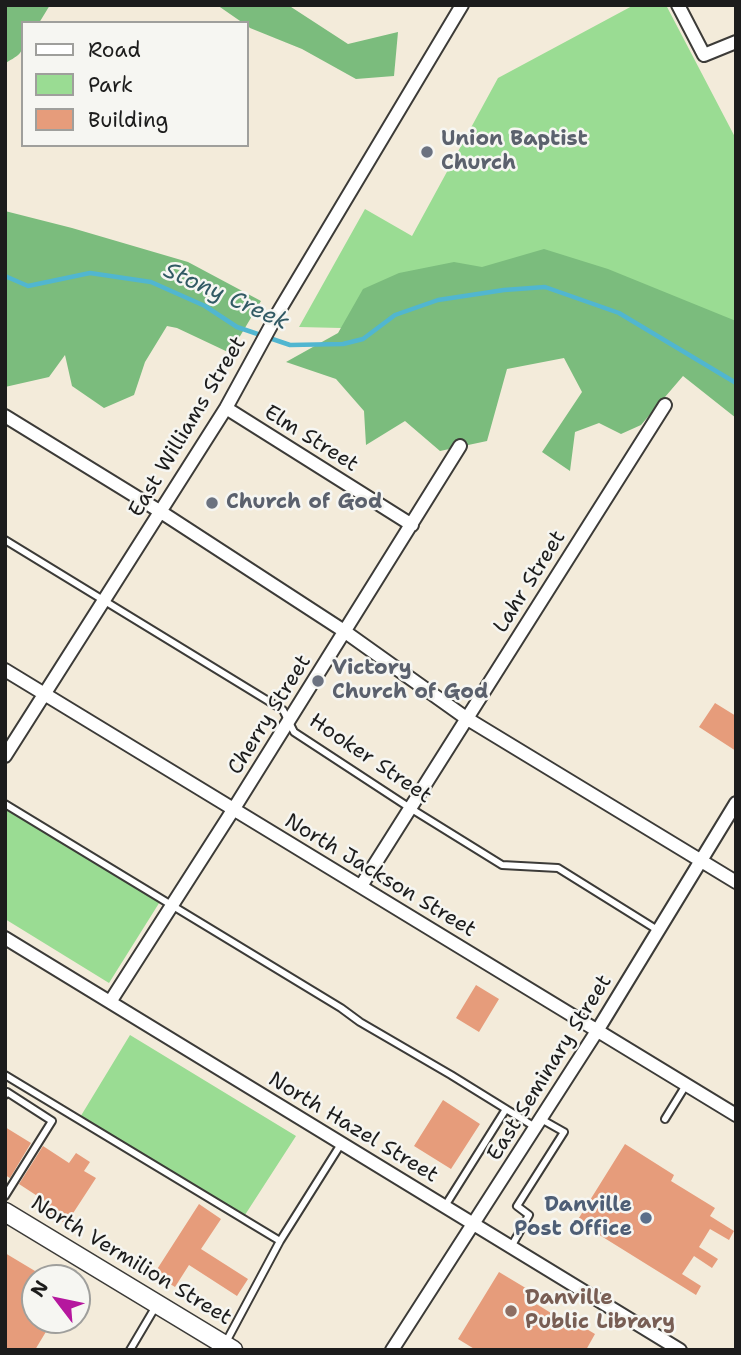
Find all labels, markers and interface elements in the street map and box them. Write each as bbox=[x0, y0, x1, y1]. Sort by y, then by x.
legend bbox=[21, 21, 248, 147]
text: Road bbox=[88, 36, 141, 64]
text: Park bbox=[88, 71, 133, 99]
text: Building bbox=[88, 106, 168, 134]
place label: Union Baptist Church bbox=[441, 127, 588, 177]
marker: Union Baptist Church bbox=[419, 144, 435, 160]
water label: Stony Creek bbox=[159, 257, 293, 337]
street label: East Williams Street bbox=[124, 332, 252, 522]
street label: Elm Street bbox=[259, 400, 363, 478]
place label: Church of God bbox=[226, 490, 383, 516]
marker: Church of God bbox=[204, 495, 220, 511]
street label: Lahr Street bbox=[489, 526, 571, 638]
street label: Cherry Street bbox=[223, 650, 317, 780]
place label: Victory Church of God bbox=[332, 656, 489, 706]
marker: Victory Church of God bbox=[310, 673, 326, 689]
street label: Hooker Street bbox=[304, 709, 436, 809]
street label: North Jackson Street bbox=[280, 809, 480, 943]
street label: East Seminary Street bbox=[482, 970, 618, 1166]
street label: North Hazel Street bbox=[263, 1067, 443, 1189]
street label: North Vermilion Street bbox=[26, 1191, 236, 1331]
place label: Danville Post Office bbox=[514, 1193, 632, 1243]
marker: Danville Post Office bbox=[638, 1210, 654, 1226]
north arrow bbox=[21, 1264, 91, 1334]
place label: Danville Public Library bbox=[525, 1286, 675, 1336]
marker: Danville Public Library bbox=[503, 1303, 519, 1319]

